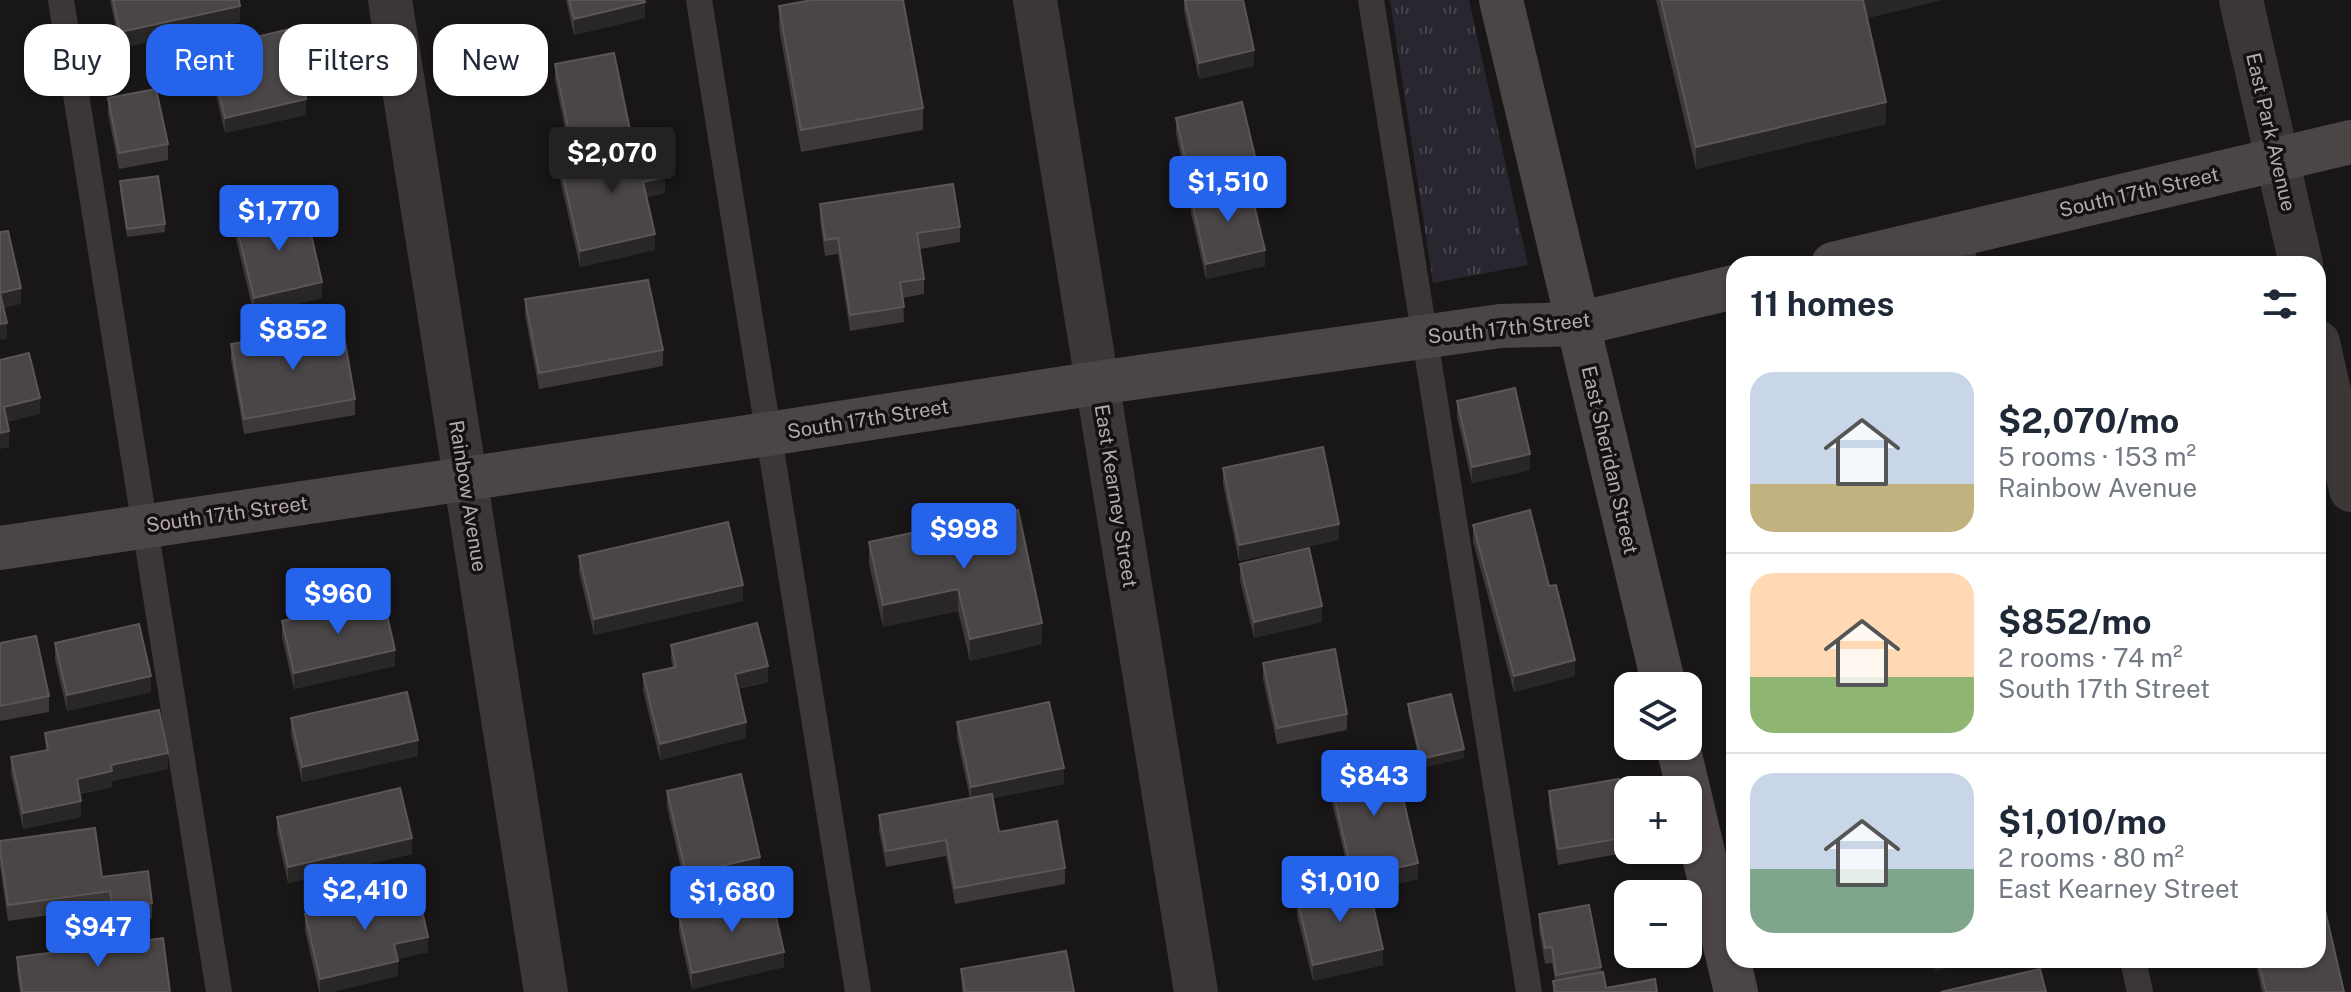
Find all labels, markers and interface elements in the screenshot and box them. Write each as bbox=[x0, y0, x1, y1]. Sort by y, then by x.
chip: Buy bbox=[24, 24, 130, 96]
chip: Rent bbox=[146, 24, 263, 96]
chip: Filters bbox=[279, 24, 417, 96]
chip: New bbox=[433, 24, 548, 96]
street label: East Park Avenue bbox=[2241, 50, 2301, 214]
pin: $2,070 bbox=[547, 127, 677, 195]
text: $2,070 bbox=[567, 137, 657, 168]
pin: $1,510 bbox=[1163, 156, 1293, 224]
street label: South 17th Street bbox=[2057, 162, 2221, 222]
text: $1,510 bbox=[1187, 166, 1269, 197]
pin: $1,770 bbox=[214, 185, 344, 253]
text: $1,770 bbox=[237, 195, 321, 226]
icon: filters bbox=[2258, 282, 2302, 326]
text: 11 homes bbox=[1750, 284, 1894, 324]
pin: $852 bbox=[246, 304, 340, 372]
street label: South 17th Street bbox=[1427, 308, 1591, 348]
text: $852 bbox=[258, 314, 328, 345]
street label: East Sheridan Street bbox=[1577, 363, 1643, 557]
street label: South 17th Street bbox=[786, 394, 950, 444]
text: $2,070/mo bbox=[1998, 401, 2179, 441]
street label: East Kearney Street bbox=[1090, 402, 1142, 590]
icon: home bbox=[1814, 404, 1910, 500]
street label: Rainbow Avenue bbox=[444, 418, 492, 574]
text: 5 rooms · 153 m² bbox=[1998, 441, 2196, 472]
text: Rainbow Avenue bbox=[1998, 472, 2197, 503]
street label: South 17th Street bbox=[145, 491, 309, 537]
pin: $998 bbox=[917, 503, 1011, 571]
text: $998 bbox=[929, 513, 999, 544]
pin: $960 bbox=[291, 568, 385, 636]
text: $960 bbox=[304, 578, 372, 609]
text: $852/mo bbox=[1998, 602, 2151, 642]
icon: home bbox=[1814, 605, 1910, 701]
text: 2 rooms · 74 m² bbox=[1998, 642, 2183, 673]
map controls bbox=[1614, 672, 1702, 968]
button: layers bbox=[1614, 672, 1702, 760]
text: South 17th Street bbox=[1998, 673, 2210, 704]
pin: $843 bbox=[1327, 750, 1421, 818]
text: $843 bbox=[1339, 760, 1409, 791]
button: + bbox=[1614, 776, 1702, 864]
text: $1,010/mo bbox=[1998, 802, 2166, 842]
icon: home bbox=[1814, 805, 1910, 901]
text: 2 rooms · 80 m² bbox=[1998, 842, 2184, 873]
pin: $1,010 bbox=[1275, 856, 1405, 924]
pin: $2,410 bbox=[300, 864, 430, 932]
pin: $1,680 bbox=[667, 866, 797, 934]
text: $1,010 bbox=[1300, 866, 1380, 897]
text: East Kearney Street bbox=[1998, 873, 2239, 904]
text: $2,410 bbox=[322, 874, 408, 905]
text: $1,680 bbox=[688, 876, 776, 907]
button: − bbox=[1614, 880, 1702, 968]
pin: $947 bbox=[51, 901, 145, 969]
text: $947 bbox=[64, 911, 132, 942]

